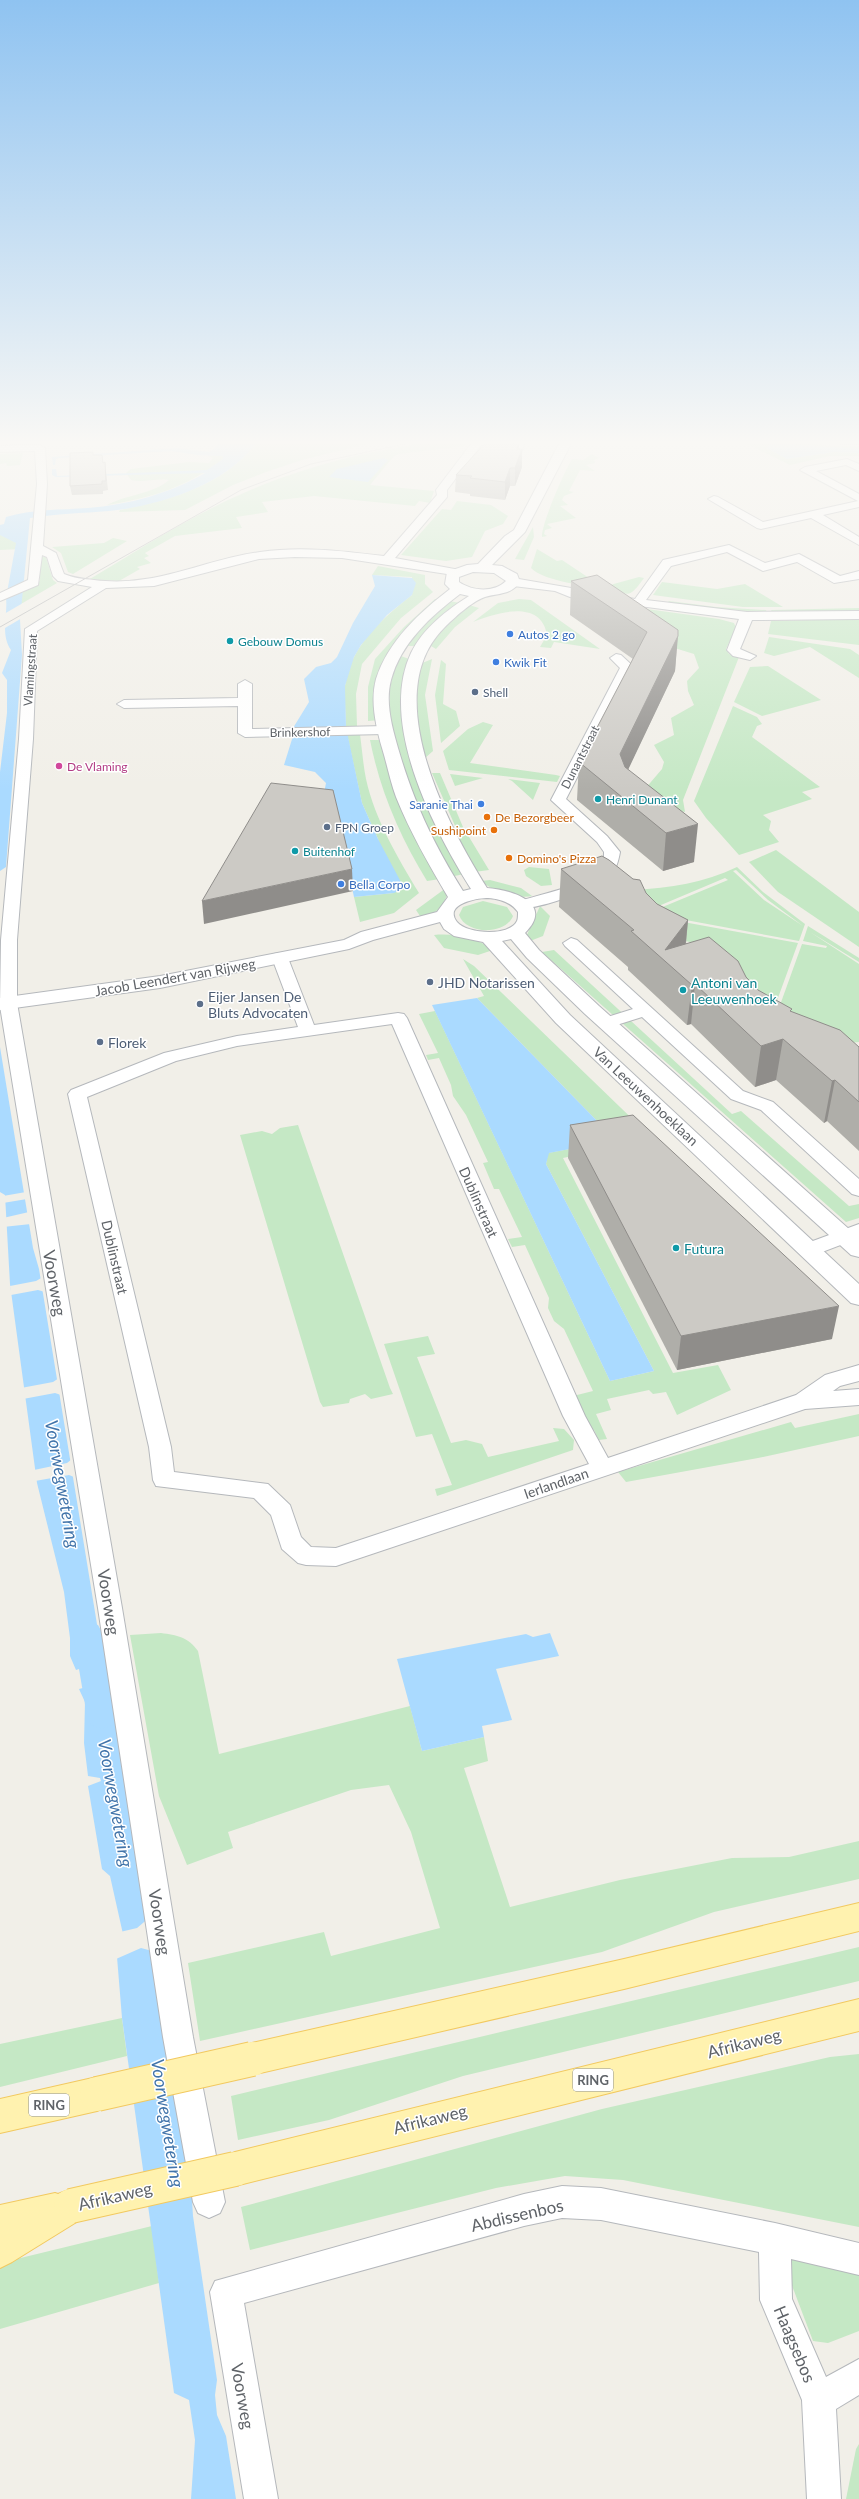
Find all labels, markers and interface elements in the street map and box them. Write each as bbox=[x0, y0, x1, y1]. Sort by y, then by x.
place label: Autos 2 go bbox=[518, 627, 575, 642]
marker: Autos 2 go bbox=[505, 629, 515, 639]
street label: Vlamingstraat bbox=[20, 633, 40, 707]
place label: Gebouw Domus bbox=[238, 634, 323, 649]
marker: Gebouw Domus bbox=[225, 636, 235, 646]
place label: Kwik Fit bbox=[504, 655, 548, 670]
marker: Kwik Fit bbox=[491, 657, 501, 667]
place label: Shell bbox=[483, 685, 508, 700]
marker: Shell bbox=[470, 687, 480, 697]
street label: Dunantstraat bbox=[558, 722, 603, 791]
street label: Brinkershof bbox=[269, 724, 331, 740]
place label: De Vlaming bbox=[67, 759, 128, 774]
marker: De Vlaming bbox=[54, 761, 64, 771]
place label: Henri Dunant bbox=[606, 792, 678, 807]
marker: Henri Dunant bbox=[593, 794, 603, 804]
place label: Saranie Thai bbox=[409, 797, 473, 812]
marker: Saranie Thai bbox=[476, 799, 486, 809]
place label: De Bezorgbeer bbox=[495, 810, 574, 825]
marker: De Bezorgbeer bbox=[482, 812, 492, 822]
place label: FPN Groep bbox=[335, 820, 394, 835]
marker: FPN Groep bbox=[322, 822, 332, 832]
place label: Sushipoint bbox=[431, 823, 487, 838]
marker: Sushipoint bbox=[489, 825, 499, 835]
place label: Buitenhof bbox=[303, 844, 356, 859]
marker: Buitenhof bbox=[290, 846, 300, 856]
place label: Domino's Pizza bbox=[517, 851, 596, 866]
marker: Domino's Pizza bbox=[504, 853, 514, 863]
place label: Bella Corpo bbox=[349, 877, 410, 892]
marker: Bella Corpo bbox=[336, 879, 346, 889]
street label: Jacob Leendert van Rijweg bbox=[93, 954, 257, 1000]
place label: JHD Notarissen bbox=[438, 974, 535, 991]
place label: Antoni van Leeuwenhoek bbox=[691, 974, 778, 1007]
marker: JHD Notarissen bbox=[425, 977, 435, 987]
marker: Antoni van Leeuwenhoek bbox=[678, 985, 688, 995]
place label: Eijer Jansen De Bluts Advocaten bbox=[208, 988, 308, 1021]
marker: Eijer Jansen De Bluts Advocaten bbox=[195, 999, 205, 1009]
place label: Florek bbox=[108, 1034, 147, 1051]
marker: Florek bbox=[95, 1037, 105, 1047]
street label: Van Leeuwenhoeklaan bbox=[590, 1043, 702, 1149]
street label: Dublinstraat bbox=[456, 1164, 502, 1240]
street label: Dublinstraat bbox=[98, 1218, 132, 1296]
place label: Futura bbox=[684, 1240, 724, 1257]
marker: Futura bbox=[671, 1243, 681, 1253]
street label: Voorweg bbox=[39, 1248, 71, 1318]
water label: Voorwegwetering bbox=[41, 1418, 85, 1550]
street label: Ierlandlaan bbox=[521, 1464, 591, 1502]
street label: Voorweg bbox=[93, 1567, 125, 1637]
water label: Voorwegwetering bbox=[94, 1737, 138, 1869]
street label: Voorweg bbox=[144, 1887, 176, 1957]
street label: Afrikaweg bbox=[705, 2024, 783, 2062]
water label: Voorwegwetering bbox=[147, 2057, 189, 2189]
road number: RING bbox=[573, 2069, 613, 2091]
road number: RING bbox=[29, 2094, 69, 2116]
street label: Afrikaweg bbox=[391, 2100, 469, 2138]
street label: Afrikaweg bbox=[76, 2177, 154, 2215]
street label: Abdissenbos bbox=[469, 2194, 565, 2236]
street label: Haagsebos bbox=[769, 2302, 821, 2386]
street label: Voorweg bbox=[227, 2361, 259, 2431]

